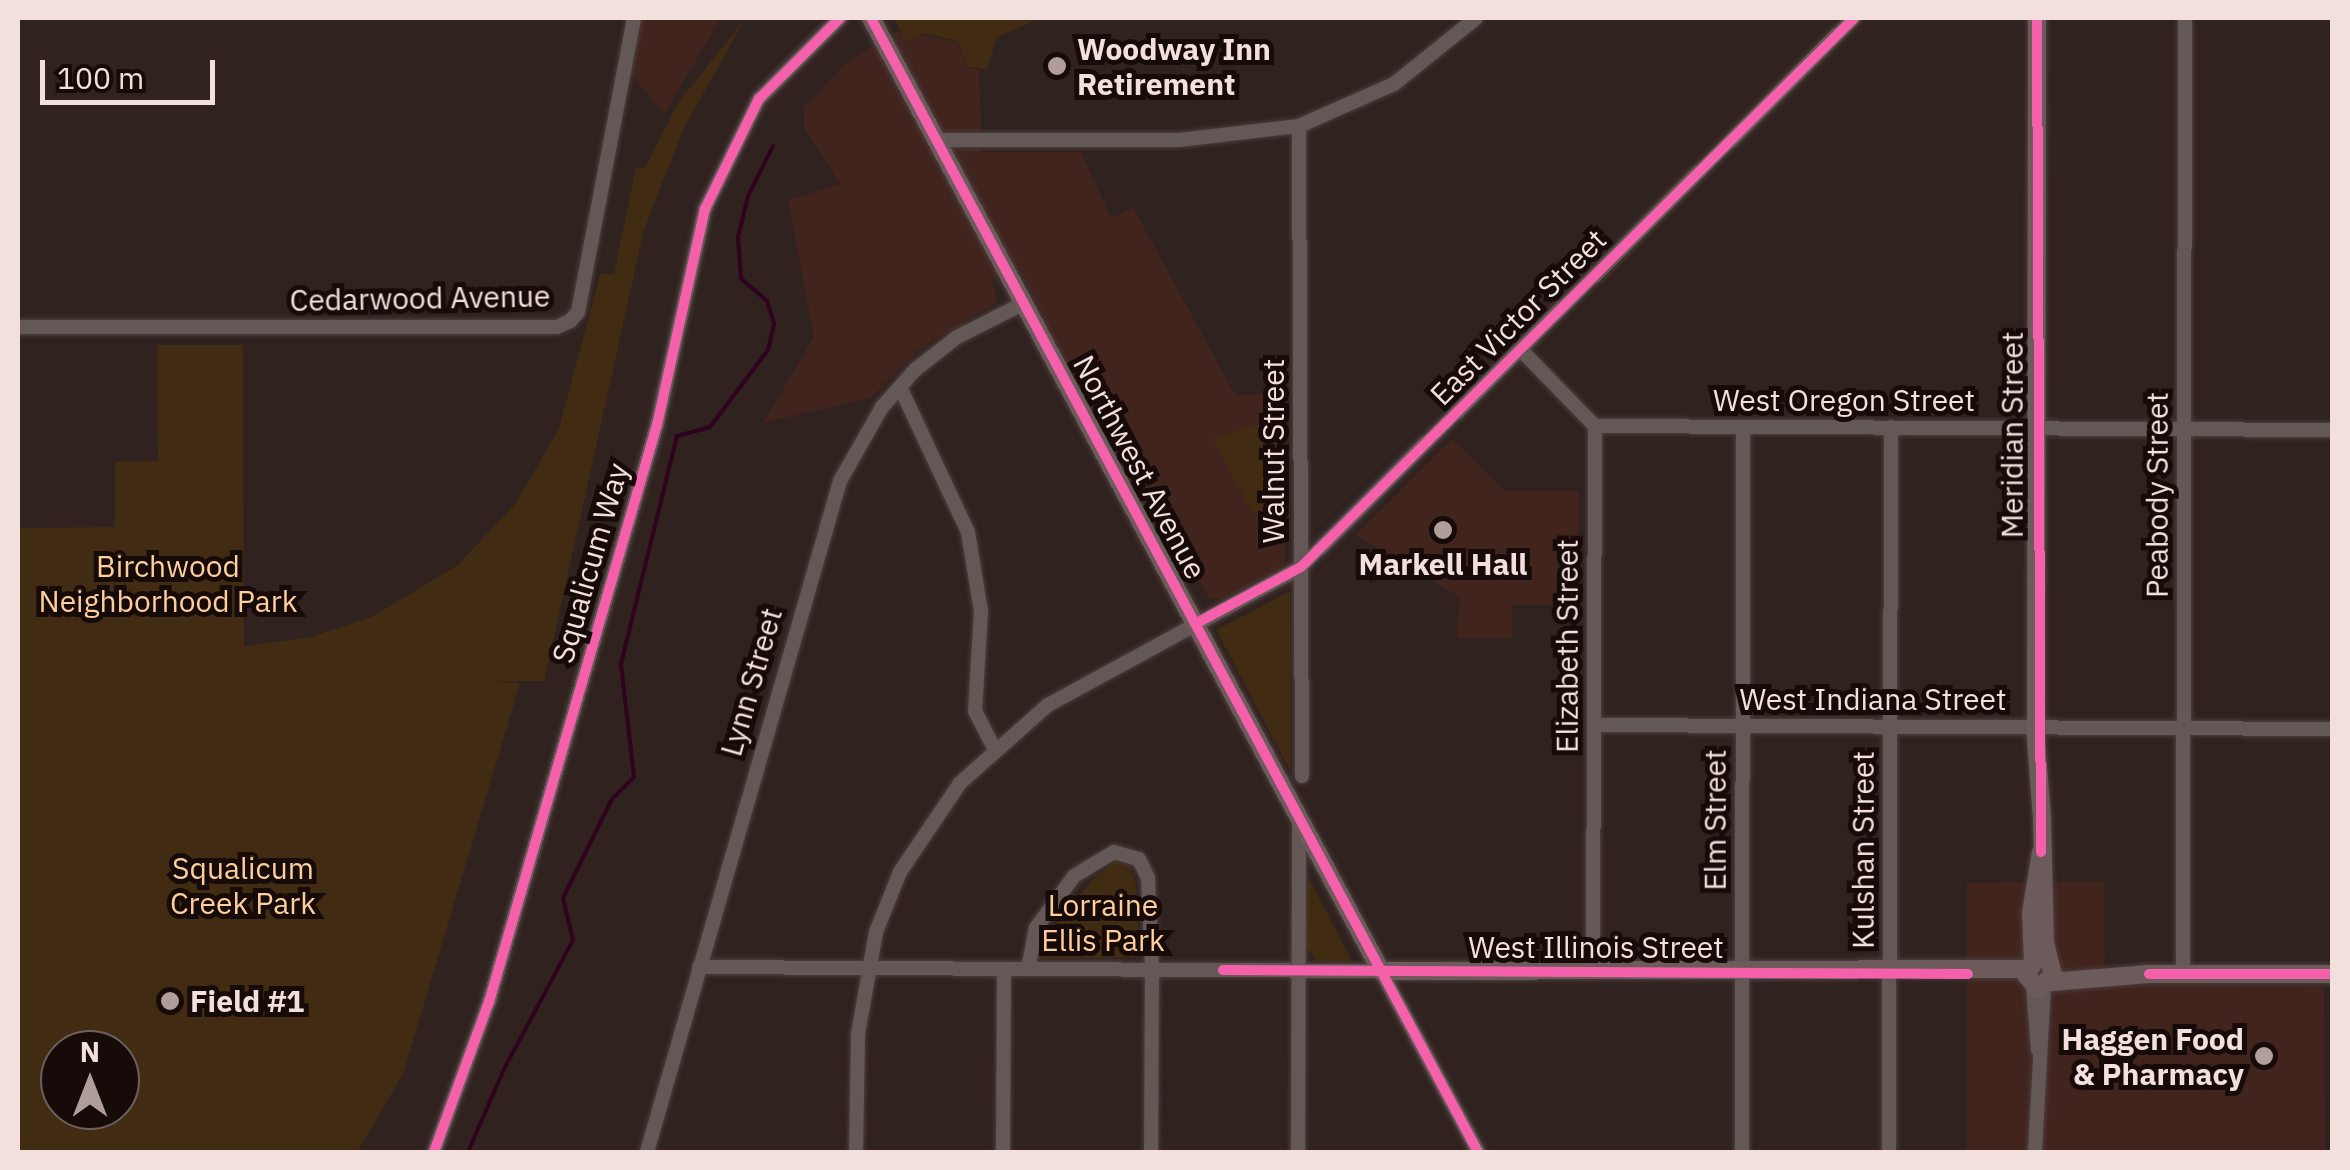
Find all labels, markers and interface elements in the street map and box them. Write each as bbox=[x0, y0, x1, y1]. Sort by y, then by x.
place label: Woodway Inn Retirement bbox=[1077, 31, 1271, 102]
scale bar bbox=[45, 40, 220, 102]
marker: Woodway Inn Retirement bbox=[1046, 55, 1068, 77]
text: 100 m bbox=[57, 58, 144, 97]
street label: East Victor Street bbox=[1423, 222, 1613, 412]
street label: Cedarwood Avenue bbox=[289, 278, 551, 318]
street label: Meridian Street bbox=[1994, 332, 2030, 538]
street label: Northwest Avenue bbox=[1066, 349, 1214, 585]
street label: Walnut Street bbox=[1255, 359, 1291, 543]
street label: West Oregon Street bbox=[1713, 382, 1975, 418]
street label: Peabody Street bbox=[2139, 392, 2175, 598]
street label: Squalicum Way bbox=[544, 459, 636, 667]
marker: Markell Hall bbox=[1432, 519, 1454, 541]
street label: Elizabeth Street bbox=[1549, 539, 1585, 753]
place label: Markell Hall bbox=[1359, 546, 1527, 582]
park label: Birchwood Neighborhood Park bbox=[38, 548, 298, 618]
street label: Lynn Street bbox=[713, 604, 789, 760]
street label: West Indiana Street bbox=[1739, 681, 2007, 717]
street label: Elm Street bbox=[1697, 749, 1733, 891]
street label: Kulshan Street bbox=[1845, 751, 1881, 949]
park label: Squalicum Creek Park bbox=[170, 850, 316, 920]
park label: Lorraine Ellis Park bbox=[1041, 887, 1165, 958]
street label: West Illinois Street bbox=[1468, 929, 1724, 965]
place label: Field #1 bbox=[190, 983, 304, 1019]
marker: Field #1 bbox=[159, 990, 181, 1012]
place label: Haggen Food & Pharmacy bbox=[2062, 1021, 2244, 1092]
north arrow bbox=[40, 1030, 140, 1130]
text: N bbox=[80, 1033, 100, 1070]
marker: Haggen Food & Pharmacy bbox=[2253, 1045, 2275, 1067]

